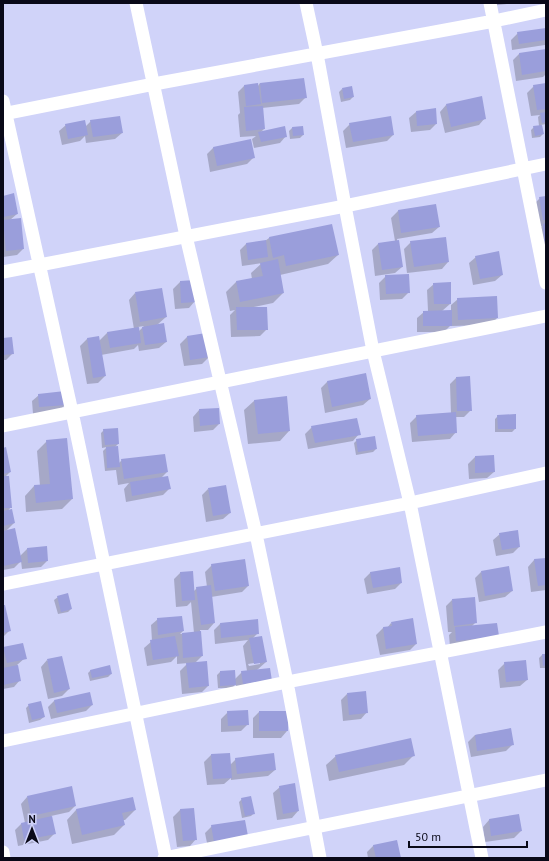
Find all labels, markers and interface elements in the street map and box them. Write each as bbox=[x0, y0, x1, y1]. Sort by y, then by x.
north arrow bbox=[12, 809, 52, 849]
text: N bbox=[28, 812, 36, 826]
scale bar bbox=[409, 823, 527, 849]
text: 50 m bbox=[415, 829, 441, 844]

